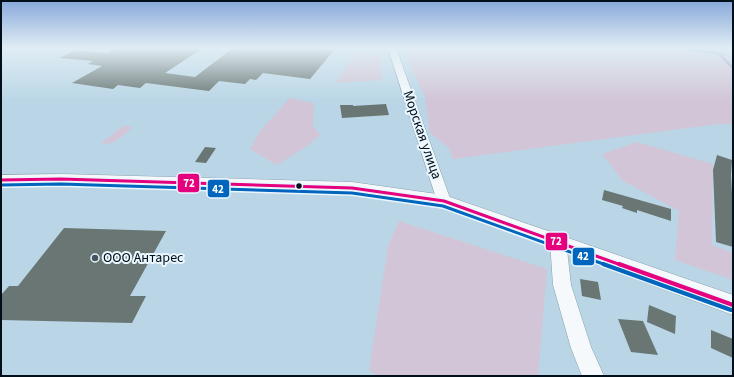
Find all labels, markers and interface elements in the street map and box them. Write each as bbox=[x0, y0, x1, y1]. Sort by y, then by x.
street label: Морская улица bbox=[397, 88, 447, 182]
line badge: 72 bbox=[177, 173, 200, 193]
text: 72 bbox=[183, 176, 195, 191]
line badge: 42 bbox=[207, 179, 230, 198]
unlabelled marker bbox=[294, 181, 304, 191]
text: 42 bbox=[212, 182, 224, 197]
line badge: 72 bbox=[545, 232, 568, 251]
text: 72 bbox=[550, 234, 562, 249]
line badge: 42 bbox=[572, 247, 595, 266]
place label: ООО Антарес bbox=[103, 248, 184, 268]
text: 42 bbox=[577, 249, 589, 264]
marker: ООО Антарес bbox=[90, 253, 100, 263]

